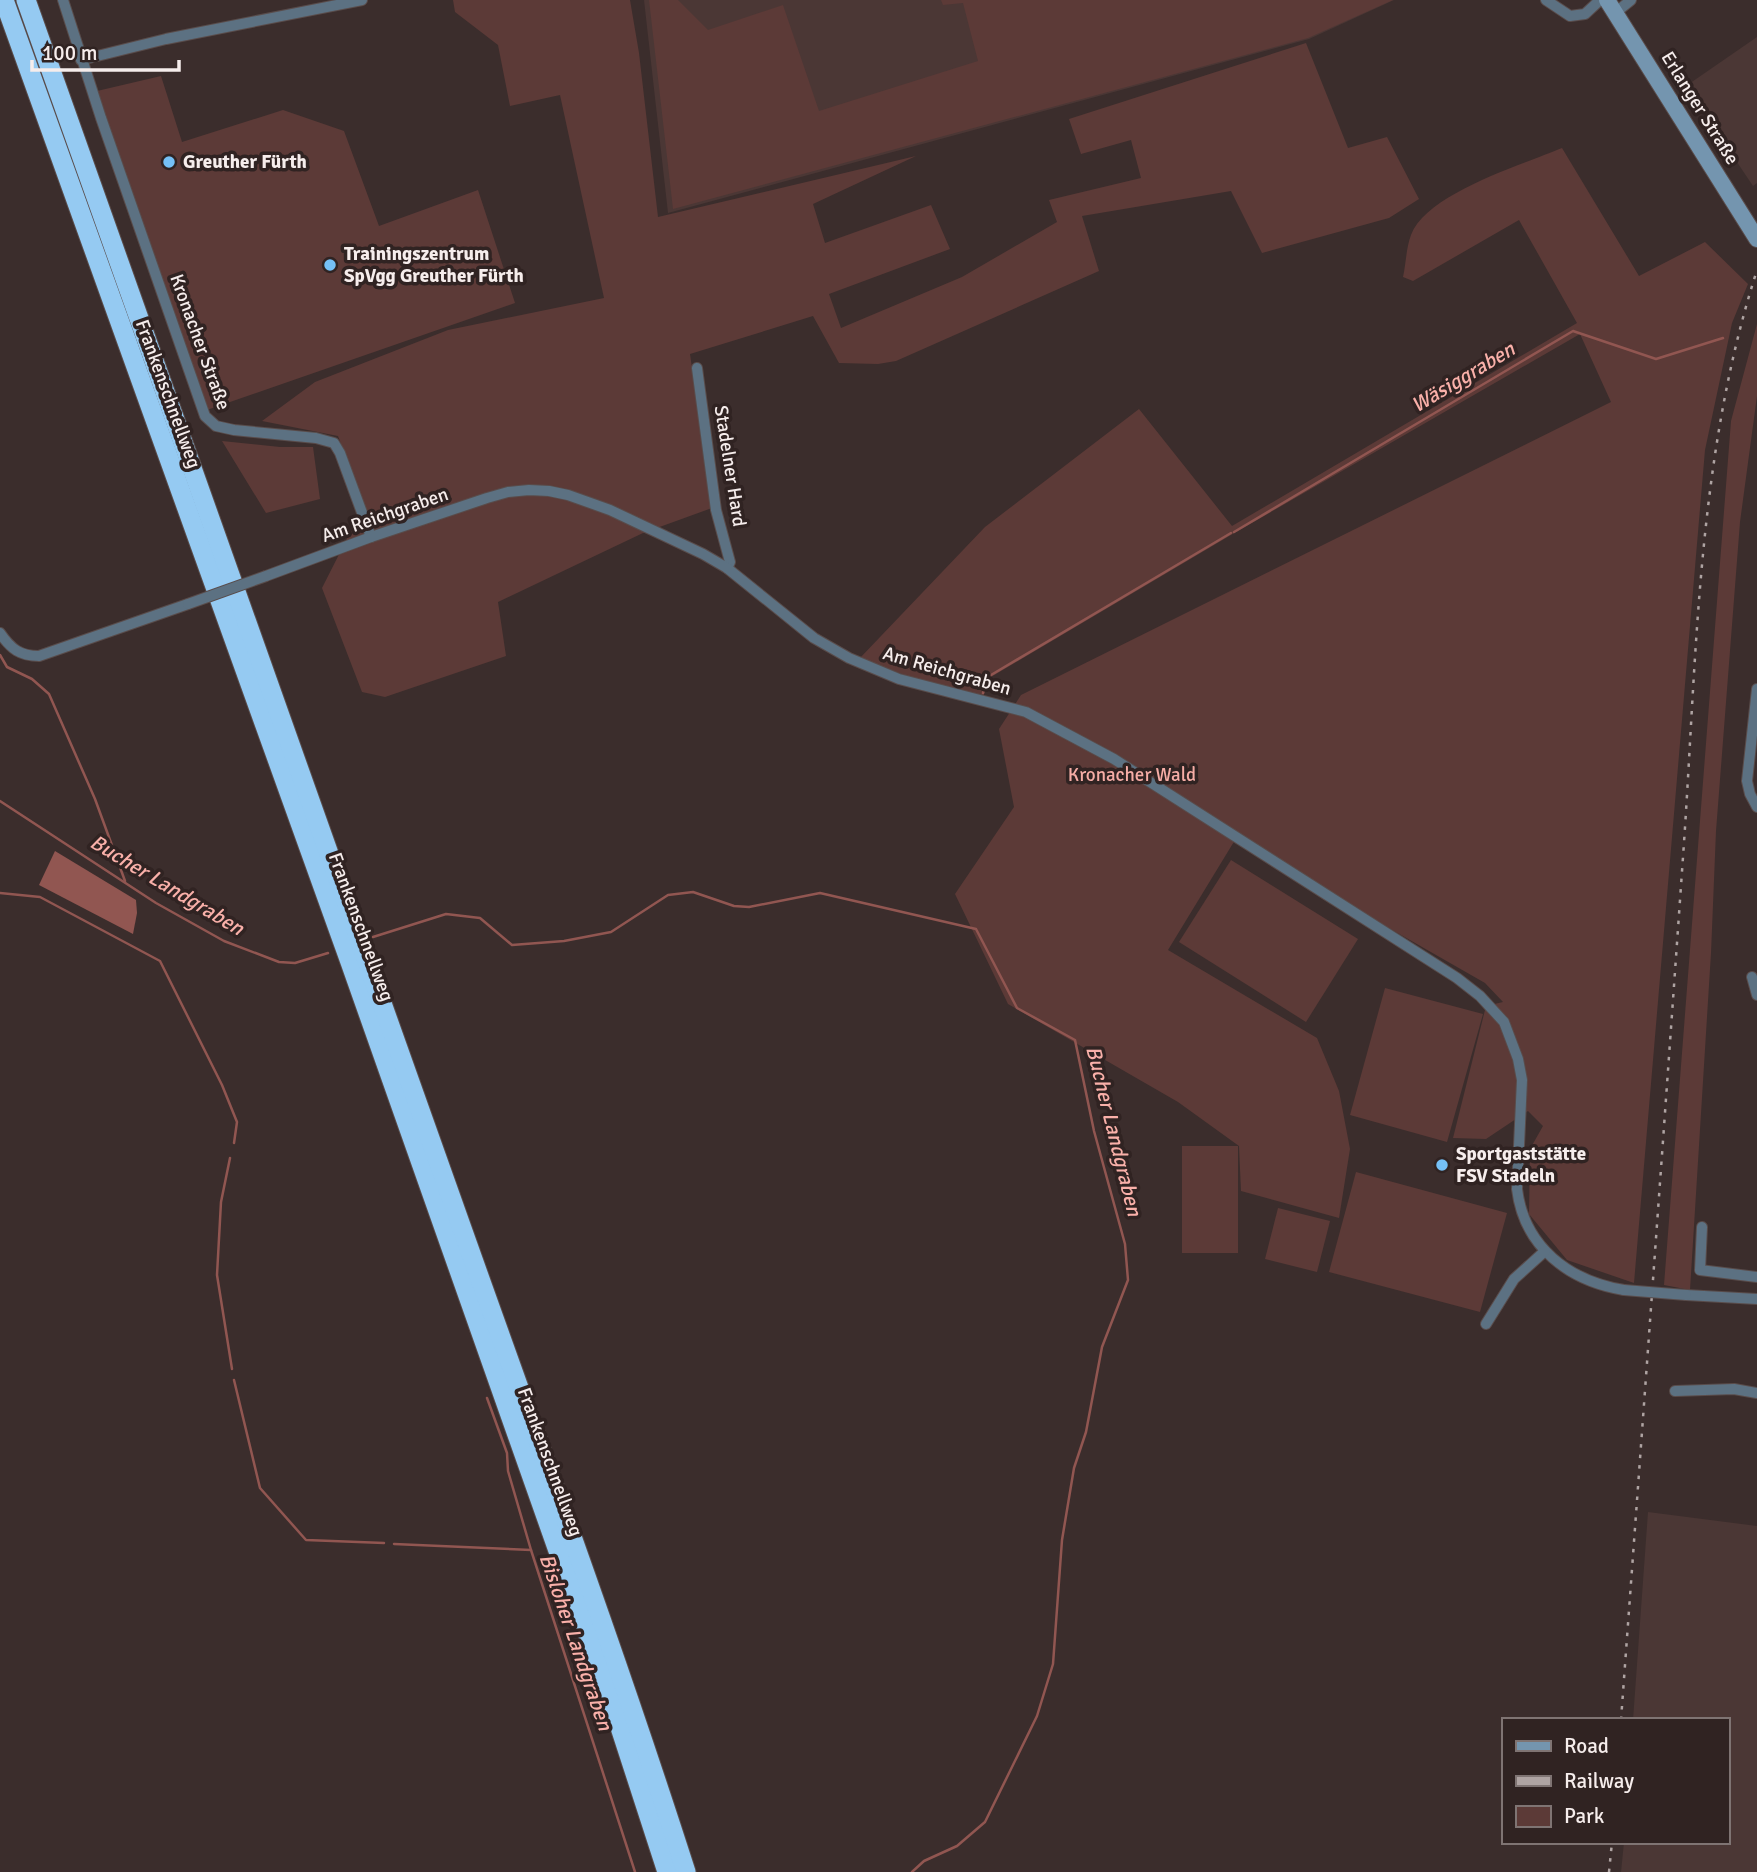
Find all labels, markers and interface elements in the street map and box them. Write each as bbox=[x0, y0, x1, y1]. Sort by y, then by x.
scale bar bbox=[32, 28, 178, 72]
text: 100 m bbox=[42, 40, 97, 66]
street label: Erlanger Straße bbox=[1656, 47, 1744, 169]
place label: Greuther Fürth bbox=[183, 150, 307, 174]
marker: Greuther Fürth bbox=[161, 154, 177, 170]
place label: Trainingszentrum SpVgg Greuther Fürth bbox=[344, 242, 524, 288]
marker: Trainingszentrum SpVgg Greuther Fürth bbox=[322, 257, 338, 273]
street label: Kronacher Straße bbox=[164, 271, 236, 413]
street label: Frankenschnellweg bbox=[130, 316, 206, 472]
water label: Wäsiggraben bbox=[1407, 336, 1520, 418]
street label: Stadelner Hard bbox=[709, 404, 751, 528]
street label: Am Reichgraben bbox=[318, 482, 452, 548]
street label: Am Reichgraben bbox=[880, 641, 1014, 701]
park label: Kronacher Wald bbox=[1068, 763, 1196, 787]
water label: Bucher Landgraben bbox=[85, 829, 249, 941]
street label: Frankenschnellweg bbox=[323, 849, 399, 1005]
water label: Bucher Landgraben bbox=[1080, 1043, 1148, 1219]
place label: Sportgaststätte FSV Stadeln bbox=[1456, 1142, 1586, 1188]
marker: Sportgaststätte FSV Stadeln bbox=[1434, 1157, 1450, 1173]
street label: Frankenschnellweg bbox=[512, 1384, 588, 1540]
water label: Bisloher Landgraben bbox=[534, 1550, 619, 1734]
legend bbox=[1502, 1718, 1729, 1844]
text: Road bbox=[1564, 1733, 1609, 1759]
text: Railway bbox=[1564, 1768, 1634, 1794]
text: Park bbox=[1564, 1803, 1605, 1829]

